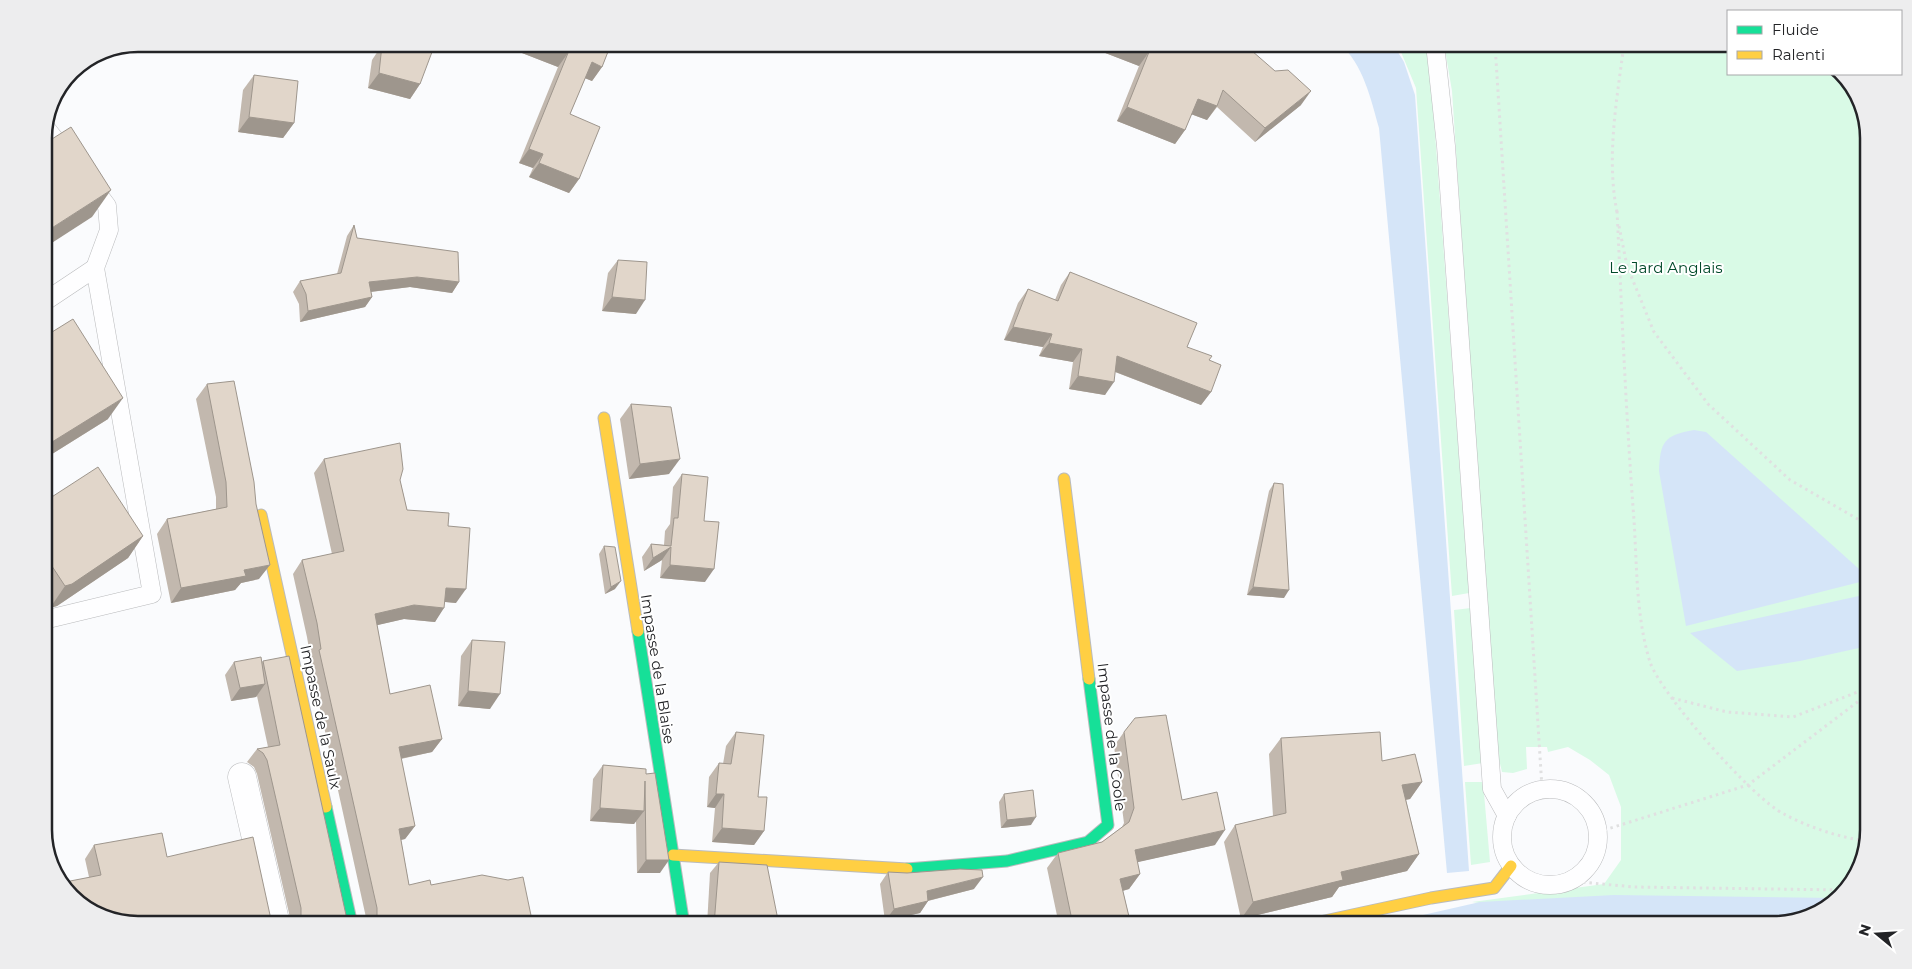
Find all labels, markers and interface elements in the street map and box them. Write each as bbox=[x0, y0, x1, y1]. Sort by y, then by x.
legend bbox=[1727, 10, 1902, 75]
text: Fluide bbox=[1772, 20, 1819, 39]
text: Ralenti bbox=[1772, 45, 1825, 64]
park label: Le Jard Anglais bbox=[1609, 258, 1723, 277]
street label: Impasse de la Blaise bbox=[637, 593, 679, 745]
street label: Impasse de la Saulx bbox=[296, 643, 346, 791]
street label: Impasse de la Coole bbox=[1093, 662, 1131, 812]
north arrow bbox=[1852, 909, 1902, 959]
text: N bbox=[1854, 922, 1875, 938]

